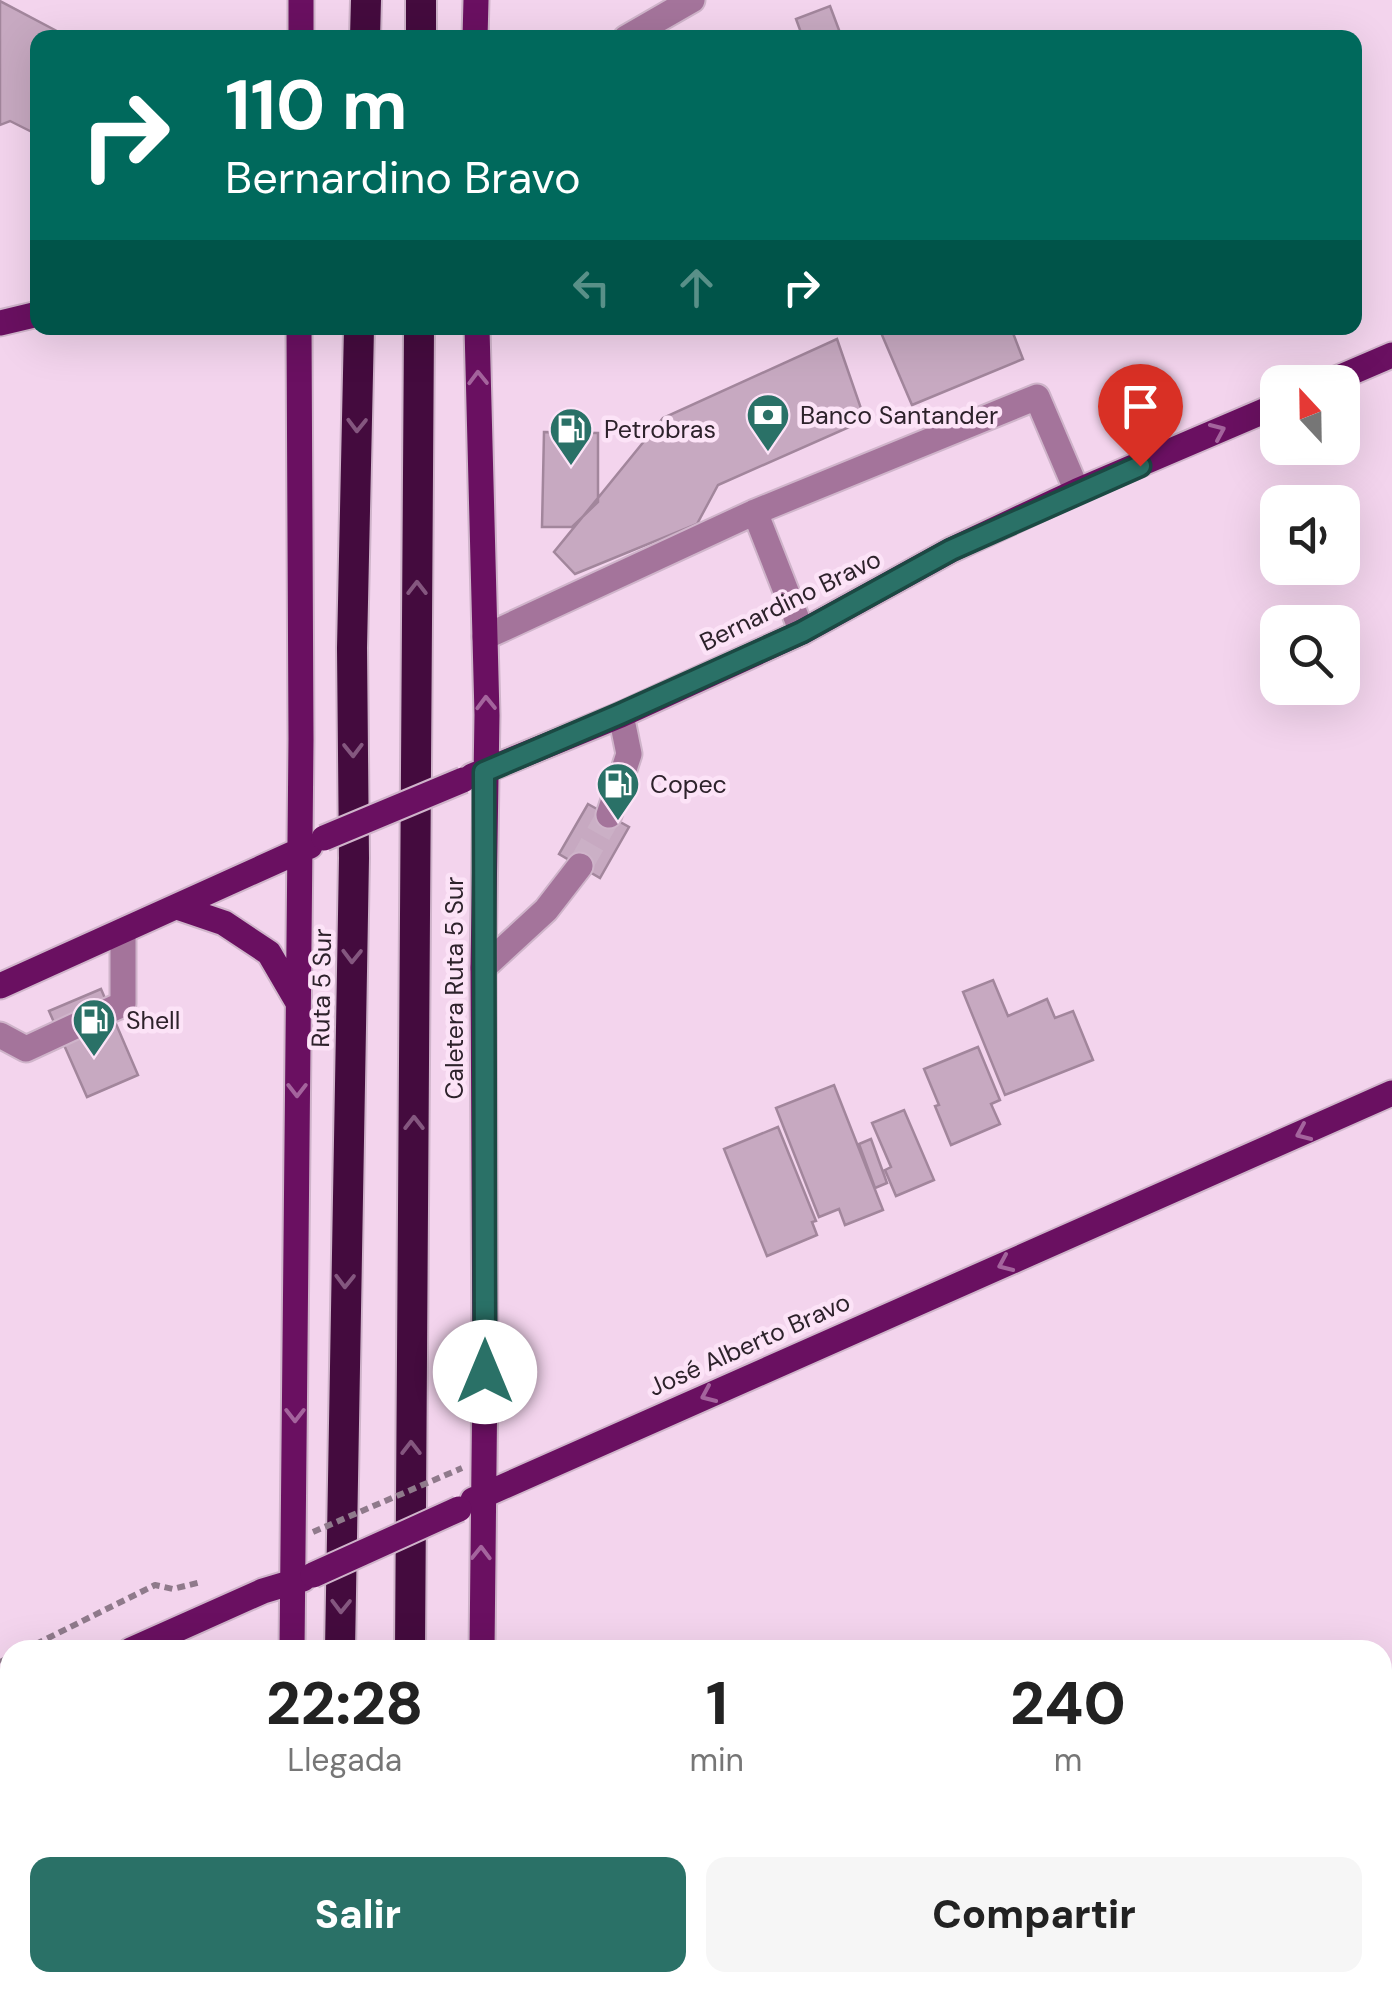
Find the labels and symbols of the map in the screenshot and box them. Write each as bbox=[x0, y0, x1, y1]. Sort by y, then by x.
pin bbox=[1098, 364, 1183, 467]
north arrow bbox=[1260, 365, 1360, 465]
one-way arrow bbox=[467, 369, 489, 384]
bank icon: Banco Santander bbox=[745, 392, 791, 453]
place label: Banco Santander bbox=[800, 399, 998, 432]
fuel station icon: Petrobras bbox=[548, 406, 594, 467]
place label: Petrobras bbox=[604, 413, 716, 446]
one-way arrow bbox=[346, 417, 367, 433]
one-way arrow bbox=[1208, 423, 1226, 443]
street label: Bernardino Bravo bbox=[694, 542, 886, 659]
one-way arrow bbox=[406, 579, 428, 594]
one-way arrow bbox=[476, 694, 497, 710]
one-way arrow bbox=[342, 742, 364, 758]
fuel station icon: Copec bbox=[595, 761, 641, 822]
place label: Copec bbox=[650, 768, 727, 801]
street label: Caletera Ruta 5 Sur bbox=[438, 876, 471, 1100]
street label: Ruta 5 Sur bbox=[304, 928, 339, 1048]
one-way arrow bbox=[341, 948, 362, 964]
fuel station icon: Shell bbox=[71, 997, 117, 1058]
place label: Shell bbox=[126, 1004, 180, 1037]
one-way arrow bbox=[286, 1084, 308, 1099]
one-way arrow bbox=[403, 1114, 424, 1130]
one-way arrow bbox=[1295, 1121, 1313, 1141]
one-way arrow bbox=[997, 1252, 1015, 1272]
one-way arrow bbox=[334, 1274, 356, 1289]
street label: José Alberto Bravo bbox=[643, 1285, 855, 1404]
position arrow bbox=[433, 1320, 537, 1424]
one-way arrow bbox=[700, 1383, 718, 1403]
one-way arrow bbox=[284, 1408, 306, 1424]
one-way arrow bbox=[401, 1439, 422, 1455]
one-way arrow bbox=[471, 1544, 492, 1560]
one-way arrow bbox=[330, 1598, 351, 1614]

